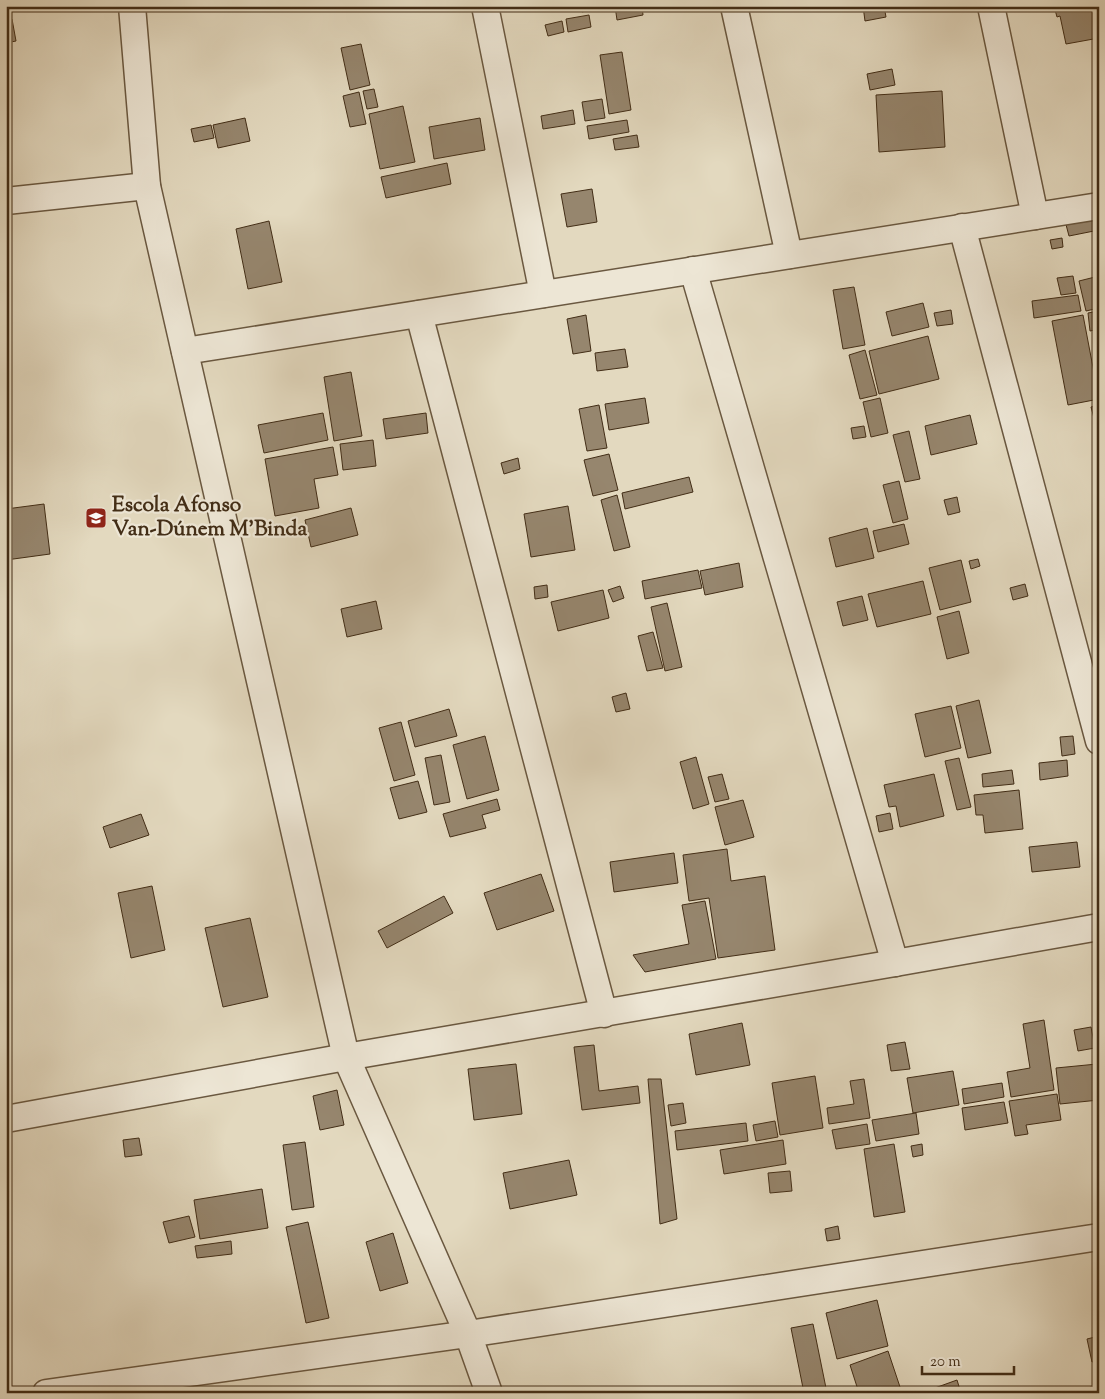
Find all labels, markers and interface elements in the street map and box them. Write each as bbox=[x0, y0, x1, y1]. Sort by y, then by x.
place label: Escola Afonso Van-Dúnem M’Binda bbox=[112, 491, 307, 545]
school or university icon: Escola Afonso Van-Dúnem M’Binda bbox=[84, 506, 108, 530]
scale bar bbox=[922, 1344, 1015, 1376]
text: 20 m bbox=[930, 1352, 961, 1373]

